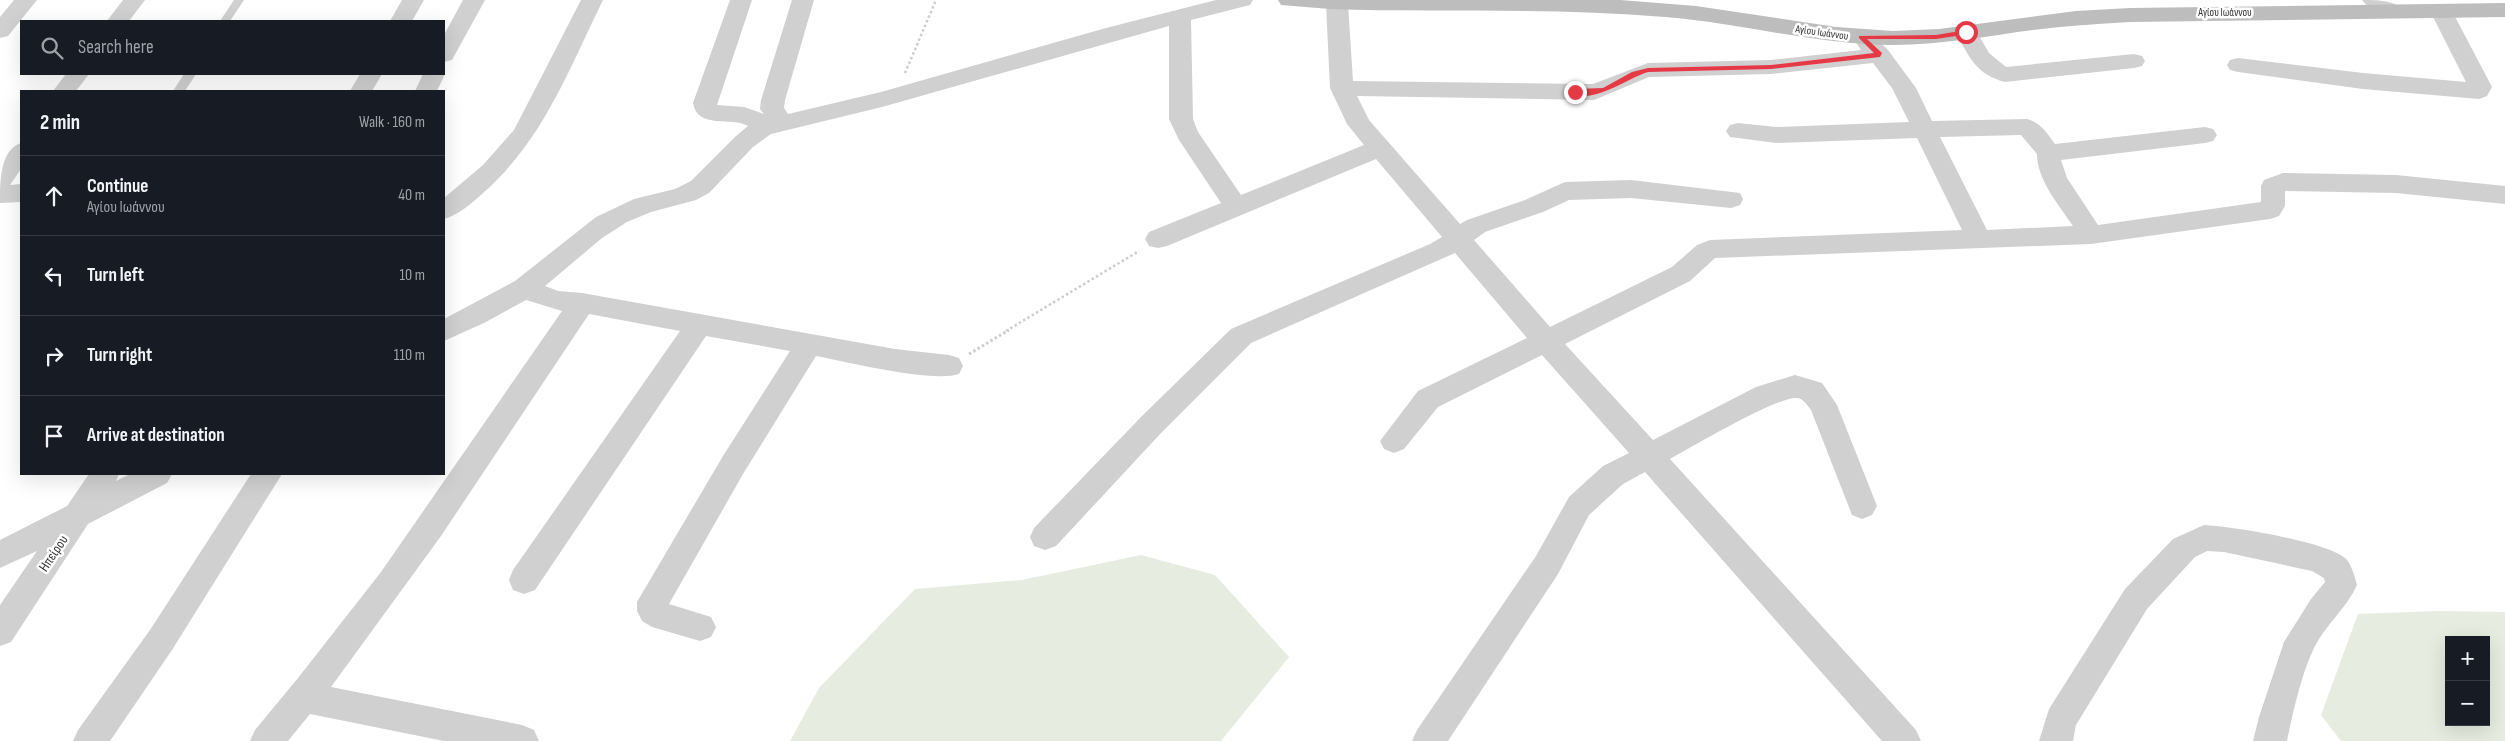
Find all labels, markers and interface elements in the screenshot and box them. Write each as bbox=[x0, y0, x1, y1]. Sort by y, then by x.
street label: Αγίου Ιωάννου bbox=[2197, 6, 2252, 19]
search box bbox=[20, 20, 445, 75]
route start bbox=[1955, 21, 1978, 44]
street label: Αγίου Ιωάννου bbox=[1794, 22, 1850, 43]
icon: search bbox=[38, 34, 66, 62]
text: Search here bbox=[78, 36, 154, 59]
route end bbox=[1564, 81, 1587, 104]
text: 2 min bbox=[40, 110, 80, 135]
text: Walk · 160 m bbox=[359, 113, 425, 132]
text: Continue bbox=[87, 175, 148, 198]
icon: ahead bbox=[40, 182, 68, 210]
text: 40 m bbox=[398, 186, 425, 205]
text: Αγίου Ιωάννου bbox=[87, 198, 165, 217]
icon: left bbox=[40, 262, 68, 290]
text: Turn left bbox=[87, 264, 144, 287]
text: 10 m bbox=[399, 266, 425, 285]
icon: right bbox=[40, 342, 68, 370]
text: Turn right bbox=[87, 344, 152, 367]
text: 110 m bbox=[394, 346, 425, 365]
icon: arrive bbox=[40, 422, 68, 450]
text: Arrive at destination bbox=[87, 424, 225, 447]
street label: Ηπείρου bbox=[35, 532, 72, 575]
map controls bbox=[2445, 636, 2490, 726]
button: + bbox=[2445, 636, 2490, 681]
button: − bbox=[2445, 681, 2490, 726]

